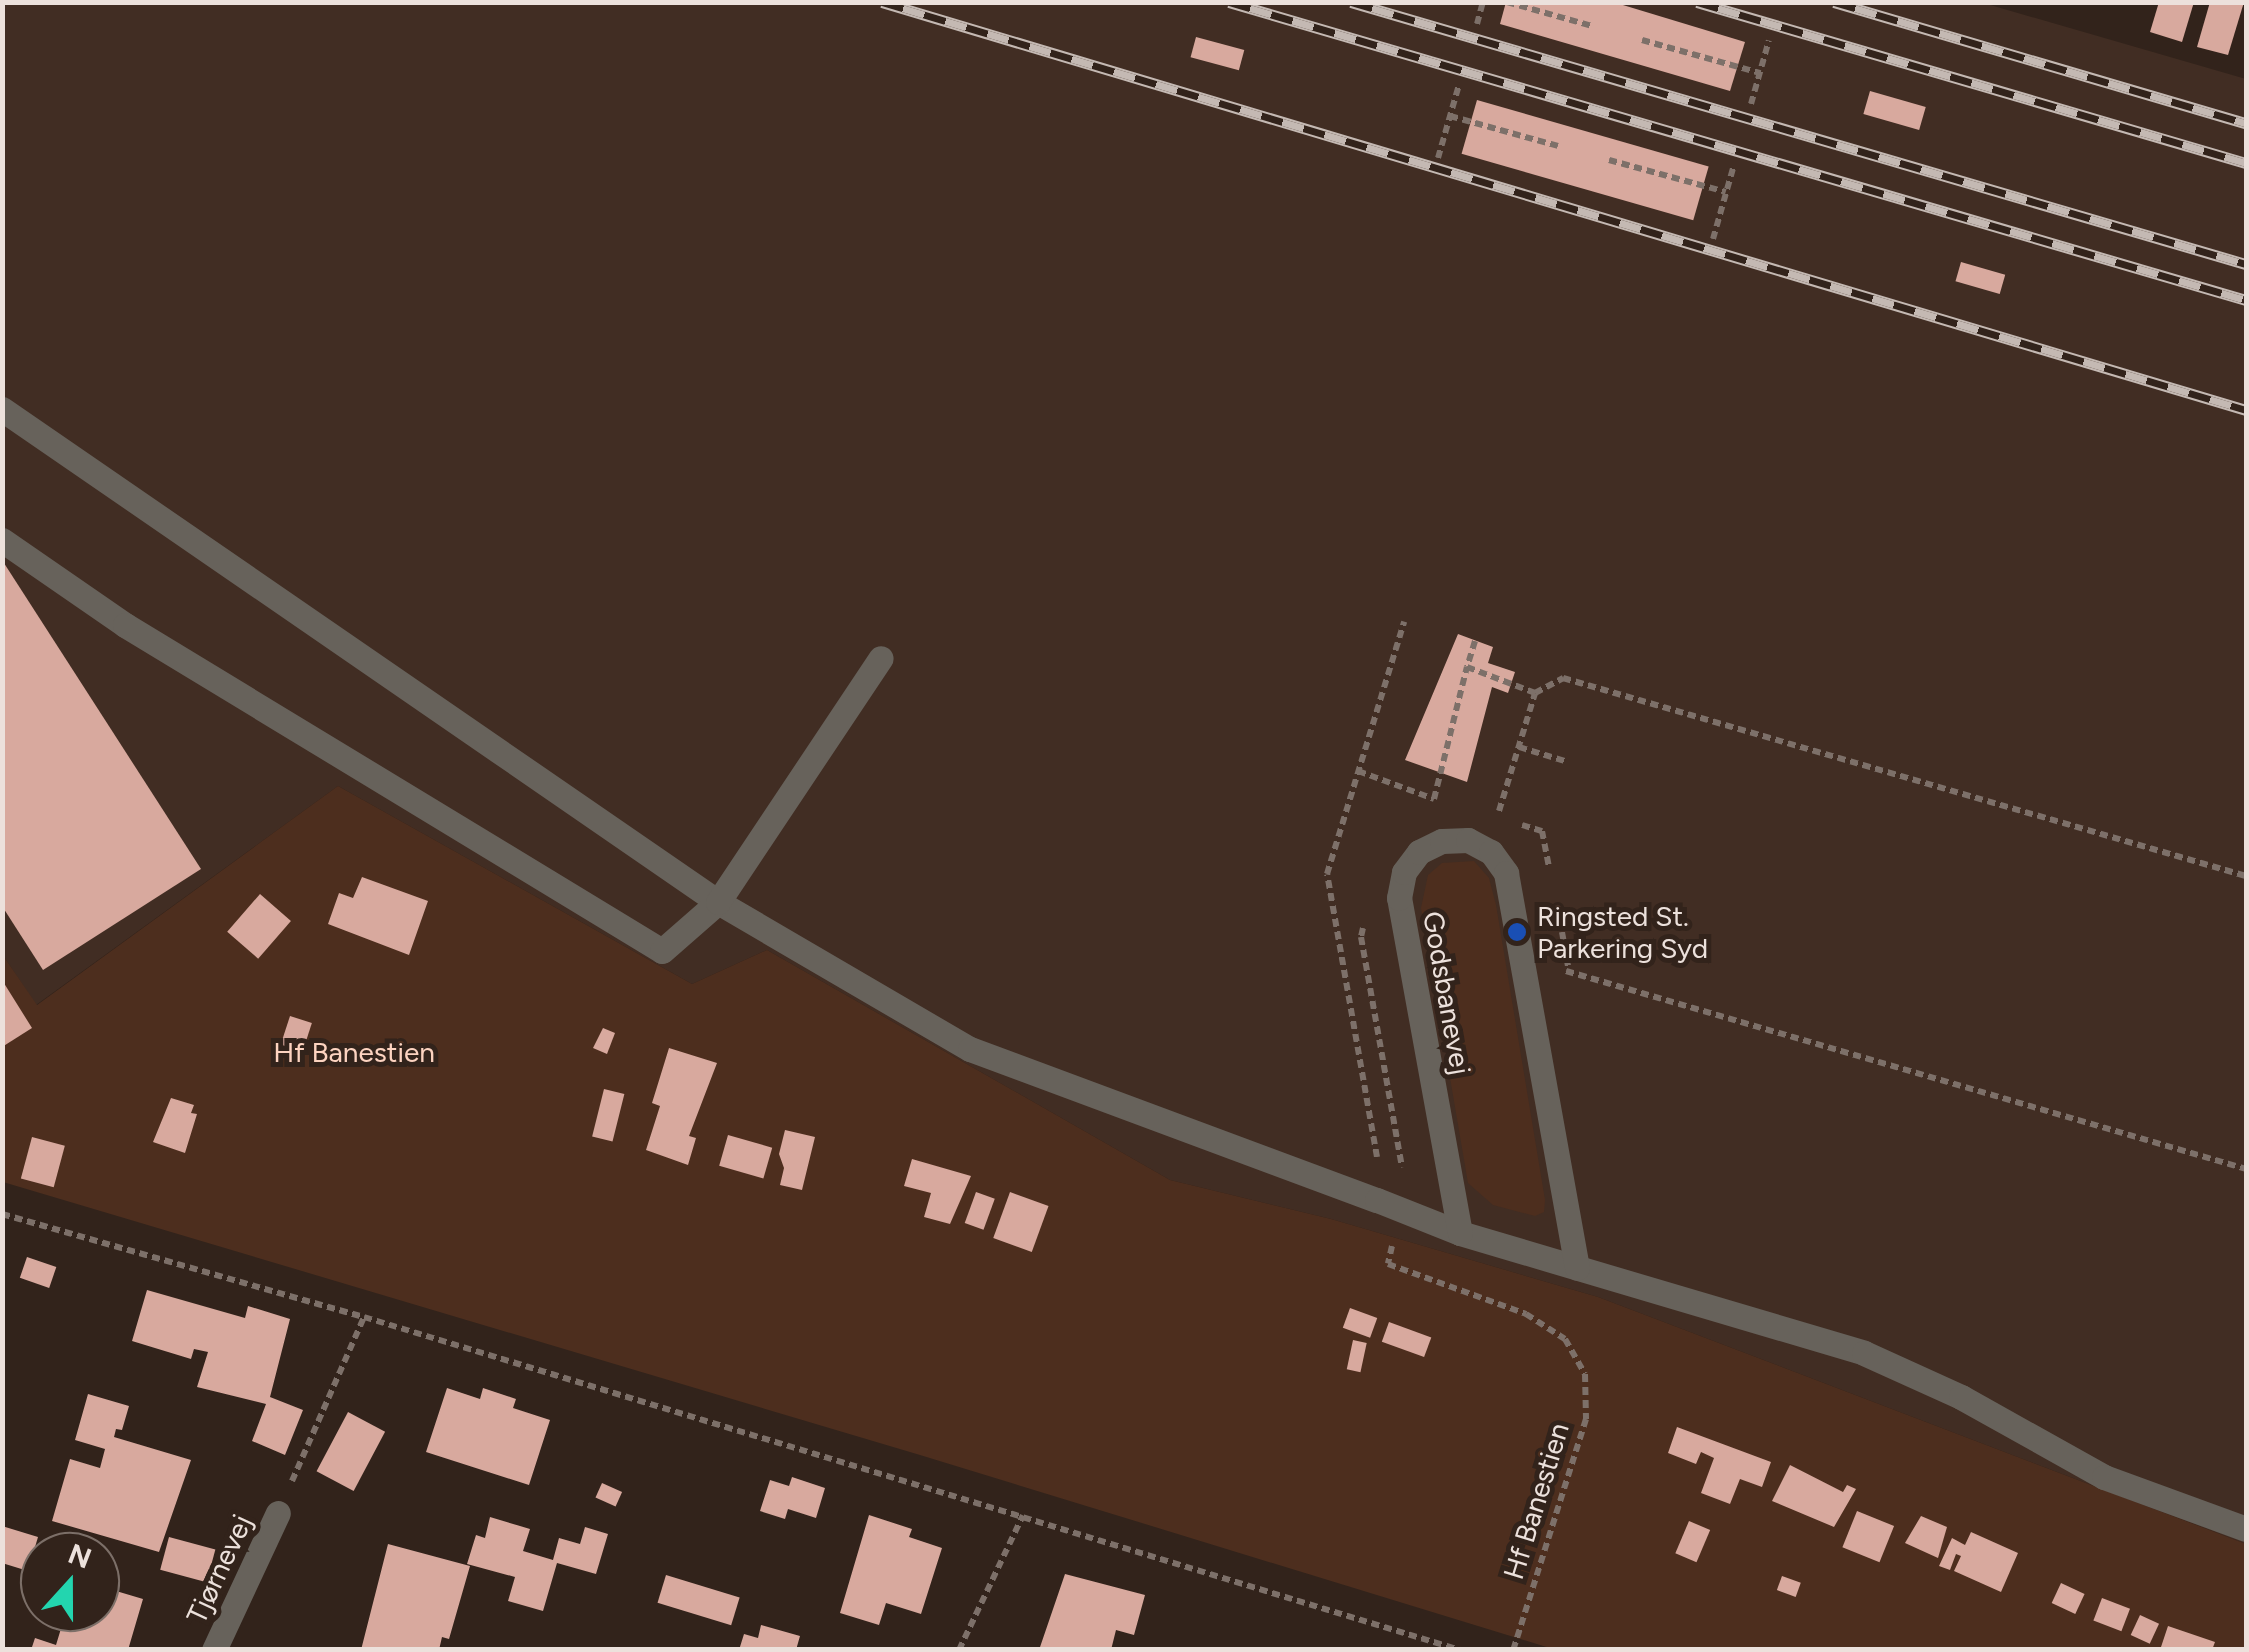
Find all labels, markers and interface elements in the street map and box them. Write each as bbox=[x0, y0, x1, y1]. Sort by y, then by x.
place label: Ringsted St. Parkering Syd bbox=[1537, 899, 1708, 965]
street label: Godsbanevej bbox=[1416, 909, 1478, 1077]
marker: Ringsted St. Parkering Syd bbox=[1506, 921, 1528, 943]
park label: Hf Banestien bbox=[273, 1035, 435, 1069]
street label: Hf Banestien bbox=[1496, 1419, 1576, 1583]
street label: Tjørnevej bbox=[179, 1509, 259, 1629]
north arrow bbox=[20, 1532, 120, 1632]
text: N bbox=[64, 1536, 96, 1576]

